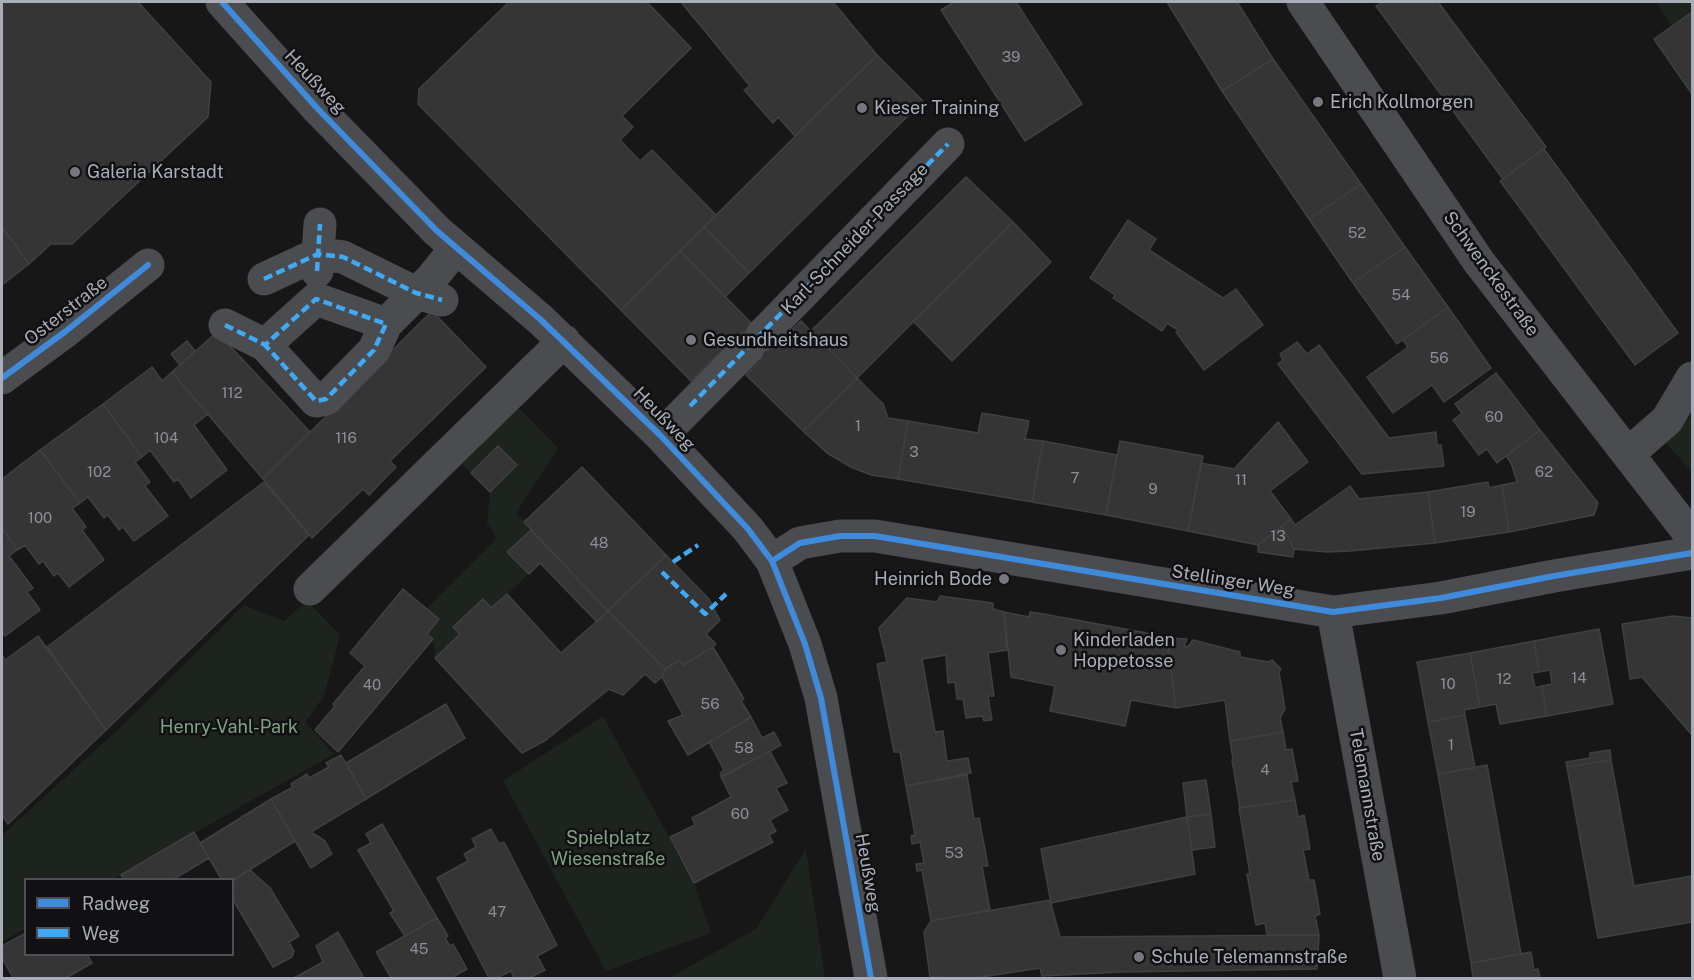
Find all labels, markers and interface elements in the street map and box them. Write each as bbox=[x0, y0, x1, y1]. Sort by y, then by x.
street label: Heußweg bbox=[280, 45, 350, 119]
house number: 39 bbox=[1002, 48, 1020, 66]
place label: Erich Kollmorgen bbox=[1330, 91, 1473, 113]
marker: Erich Kollmorgen bbox=[1311, 95, 1325, 109]
place label: Kieser Training bbox=[874, 97, 999, 119]
marker: Kieser Training bbox=[855, 101, 869, 115]
street label: Karl-Schneider-Passage bbox=[777, 159, 933, 319]
place label: Galeria Karstadt bbox=[87, 161, 224, 183]
marker: Galeria Karstadt bbox=[68, 165, 82, 179]
street label: Schwenckestraße bbox=[1438, 207, 1544, 341]
house number: 52 bbox=[1348, 224, 1366, 242]
street label: Osterstraße bbox=[20, 272, 112, 350]
house number: 54 bbox=[1391, 286, 1411, 304]
place label: Gesundheitshaus bbox=[703, 329, 848, 351]
marker: Gesundheitshaus bbox=[684, 333, 698, 347]
house number: 56 bbox=[1430, 349, 1448, 367]
street label: Heußweg bbox=[628, 383, 700, 455]
house number: 112 bbox=[221, 384, 243, 402]
house number: 60 bbox=[1485, 408, 1503, 426]
house number: 1 bbox=[855, 417, 861, 435]
house number: 104 bbox=[154, 429, 178, 447]
house number: 116 bbox=[335, 429, 357, 447]
house number: 3 bbox=[909, 443, 919, 461]
house number: 102 bbox=[87, 463, 111, 481]
house number: 62 bbox=[1535, 463, 1553, 481]
house number: 7 bbox=[1070, 469, 1080, 487]
house number: 11 bbox=[1235, 471, 1247, 489]
house number: 9 bbox=[1148, 480, 1158, 498]
house number: 19 bbox=[1460, 503, 1476, 521]
house number: 100 bbox=[28, 509, 52, 527]
house number: 13 bbox=[1270, 527, 1286, 545]
house number: 48 bbox=[589, 534, 609, 552]
street label: Stellinger Weg bbox=[1170, 561, 1296, 601]
place label: Heinrich Bode bbox=[874, 568, 992, 590]
marker: Heinrich Bode bbox=[997, 572, 1011, 586]
place label: Kinderladen Hoppetosse bbox=[1073, 629, 1175, 672]
marker: Kinderladen Hoppetosse bbox=[1054, 643, 1068, 657]
house number: 14 bbox=[1571, 669, 1587, 687]
house number: 12 bbox=[1496, 670, 1512, 688]
house number: 10 bbox=[1440, 675, 1456, 693]
house number: 40 bbox=[363, 676, 381, 694]
house number: 56 bbox=[701, 695, 719, 713]
park label: Henry-Vahl-Park bbox=[160, 716, 298, 738]
street label: Telemannstraße bbox=[1345, 727, 1389, 863]
house number: 1 bbox=[1448, 736, 1454, 754]
house number: 58 bbox=[734, 739, 754, 757]
house number: 4 bbox=[1260, 761, 1270, 779]
house number: 60 bbox=[731, 805, 749, 823]
park label: Spielplatz Wiesenstraße bbox=[551, 827, 665, 870]
street label: Heußweg bbox=[850, 832, 886, 914]
house number: 53 bbox=[944, 844, 964, 862]
legend bbox=[24, 878, 234, 956]
text: Radweg bbox=[82, 893, 150, 914]
house number: 47 bbox=[488, 903, 506, 921]
text: Weg bbox=[82, 923, 120, 944]
house number: 45 bbox=[410, 940, 428, 958]
place label: Schule Telemannstraße bbox=[1151, 946, 1348, 968]
marker: Schule Telemannstraße bbox=[1132, 950, 1146, 964]

